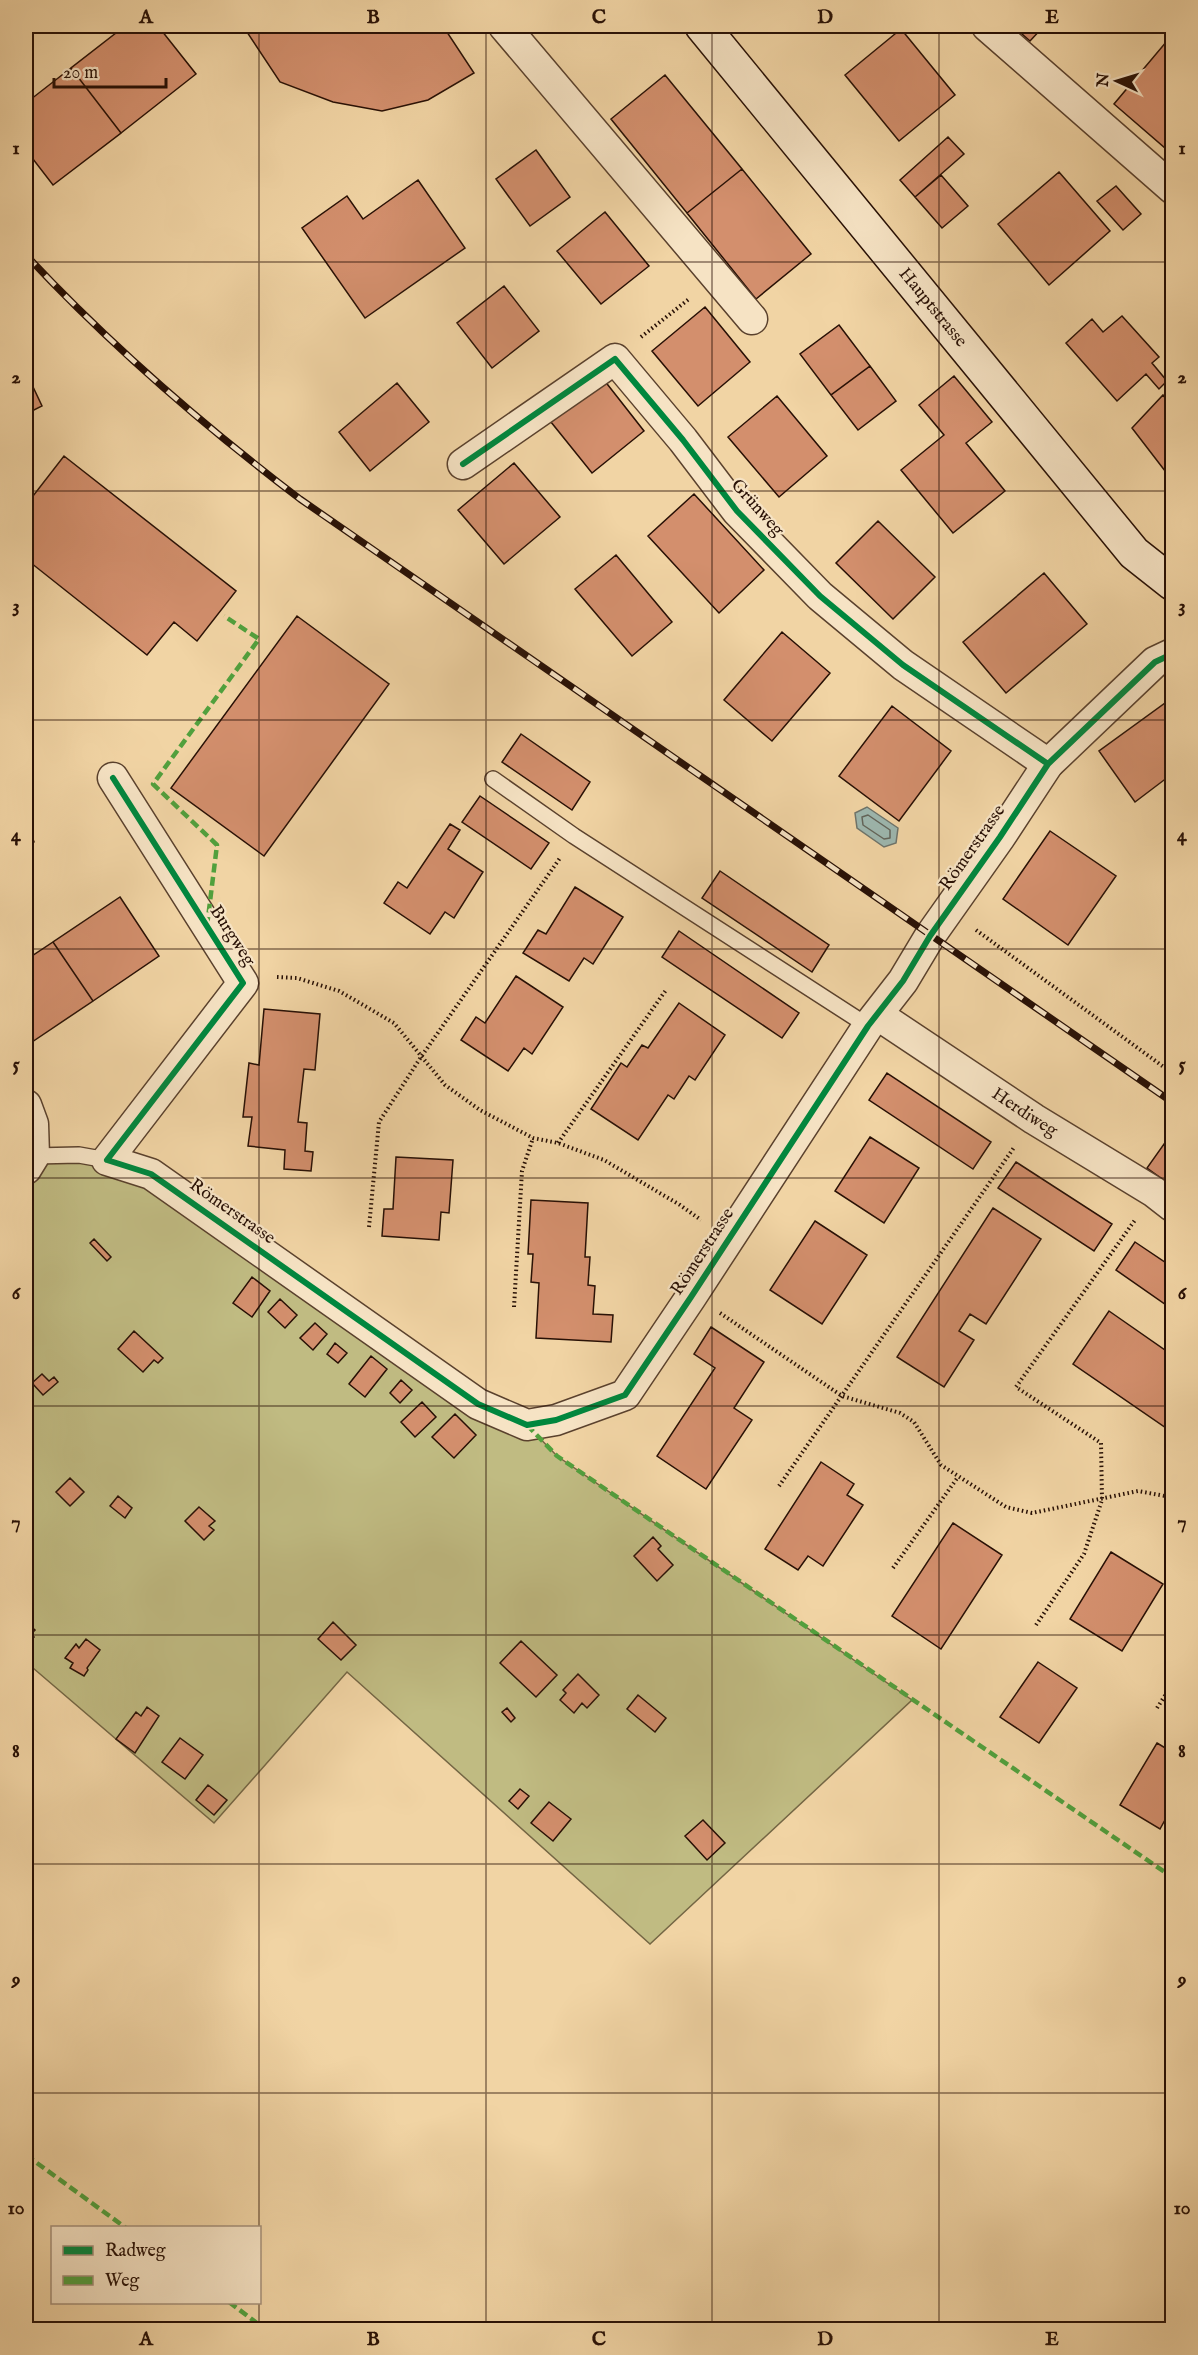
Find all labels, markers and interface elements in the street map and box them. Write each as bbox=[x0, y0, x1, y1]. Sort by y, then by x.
text: A bbox=[138, 5, 154, 30]
text: B bbox=[366, 5, 380, 30]
text: C bbox=[592, 5, 606, 30]
text: D bbox=[817, 5, 833, 30]
text: E bbox=[1045, 5, 1059, 30]
scale bar bbox=[54, 51, 166, 89]
north arrow bbox=[1087, 51, 1147, 111]
text: 20 m bbox=[63, 62, 98, 85]
text: N bbox=[1094, 72, 1115, 89]
text: 1 bbox=[12, 136, 20, 161]
text: 1 bbox=[1178, 136, 1186, 161]
street label: Hauptstrasse bbox=[893, 263, 972, 352]
text: 2 bbox=[11, 365, 21, 390]
text: 2 bbox=[1177, 365, 1187, 390]
street label: Grünweg bbox=[725, 475, 789, 542]
text: 3 bbox=[12, 594, 20, 619]
text: 3 bbox=[1178, 594, 1186, 619]
street label: Römerstrasse bbox=[935, 801, 1011, 895]
text: 4 bbox=[11, 823, 22, 848]
text: 4 bbox=[1177, 823, 1188, 848]
street label: Burgweg bbox=[204, 901, 260, 971]
text: 5 bbox=[12, 1052, 20, 1077]
text: 5 bbox=[1178, 1052, 1186, 1077]
street label: Herdiweg bbox=[987, 1082, 1062, 1142]
street label: Römerstrasse bbox=[185, 1174, 279, 1250]
street label: Römerstrasse bbox=[666, 1204, 740, 1300]
text: 6 bbox=[12, 1281, 22, 1306]
text: 6 bbox=[1178, 1281, 1188, 1306]
text: 7 bbox=[11, 1510, 21, 1535]
text: 7 bbox=[1177, 1510, 1187, 1535]
text: 8 bbox=[12, 1739, 20, 1764]
text: 8 bbox=[1178, 1739, 1186, 1764]
text: 9 bbox=[11, 1967, 21, 1992]
text: 9 bbox=[1177, 1967, 1187, 1992]
text: 10 bbox=[7, 2196, 25, 2221]
text: 10 bbox=[1173, 2196, 1191, 2221]
legend bbox=[51, 2226, 261, 2304]
text: Radweg bbox=[105, 2240, 166, 2263]
text: Weg bbox=[105, 2270, 140, 2293]
text: A bbox=[138, 2327, 154, 2352]
text: B bbox=[366, 2327, 380, 2352]
text: C bbox=[592, 2327, 606, 2352]
text: D bbox=[817, 2327, 833, 2352]
text: E bbox=[1045, 2327, 1059, 2352]

